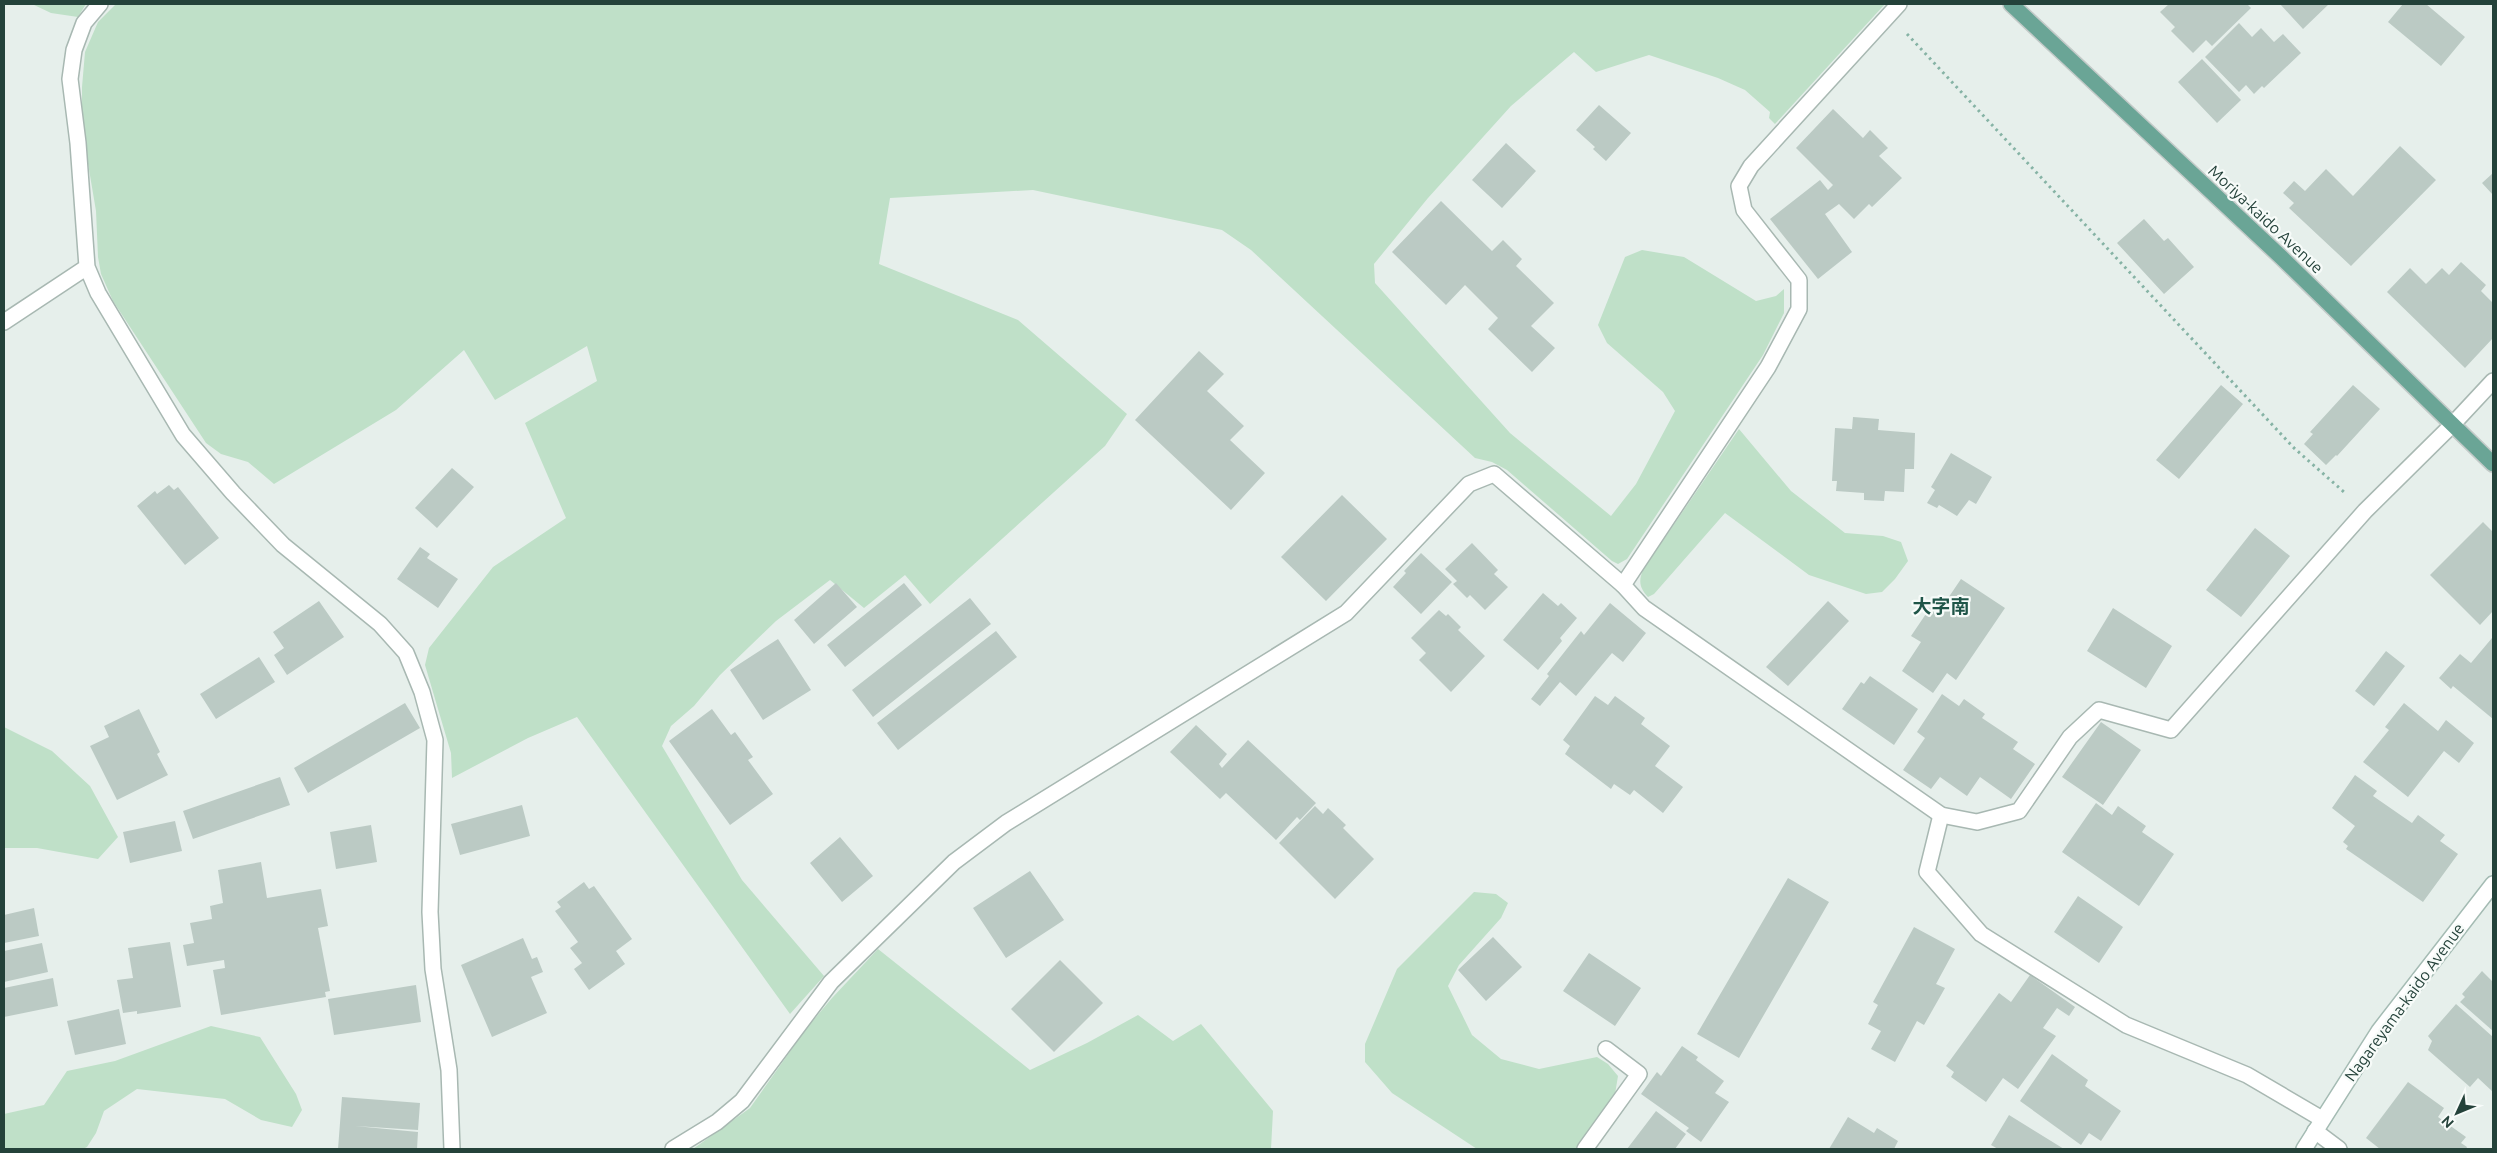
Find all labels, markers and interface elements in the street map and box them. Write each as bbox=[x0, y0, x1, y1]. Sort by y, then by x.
street label: Moriya-kaido Avenue bbox=[2205, 161, 2327, 277]
district label: 大字南 bbox=[1912, 595, 1970, 617]
street label: Nagareyama-kaido Avenue bbox=[2341, 919, 2467, 1085]
north arrow bbox=[2432, 1088, 2482, 1138]
text: N bbox=[2438, 1113, 2457, 1131]

